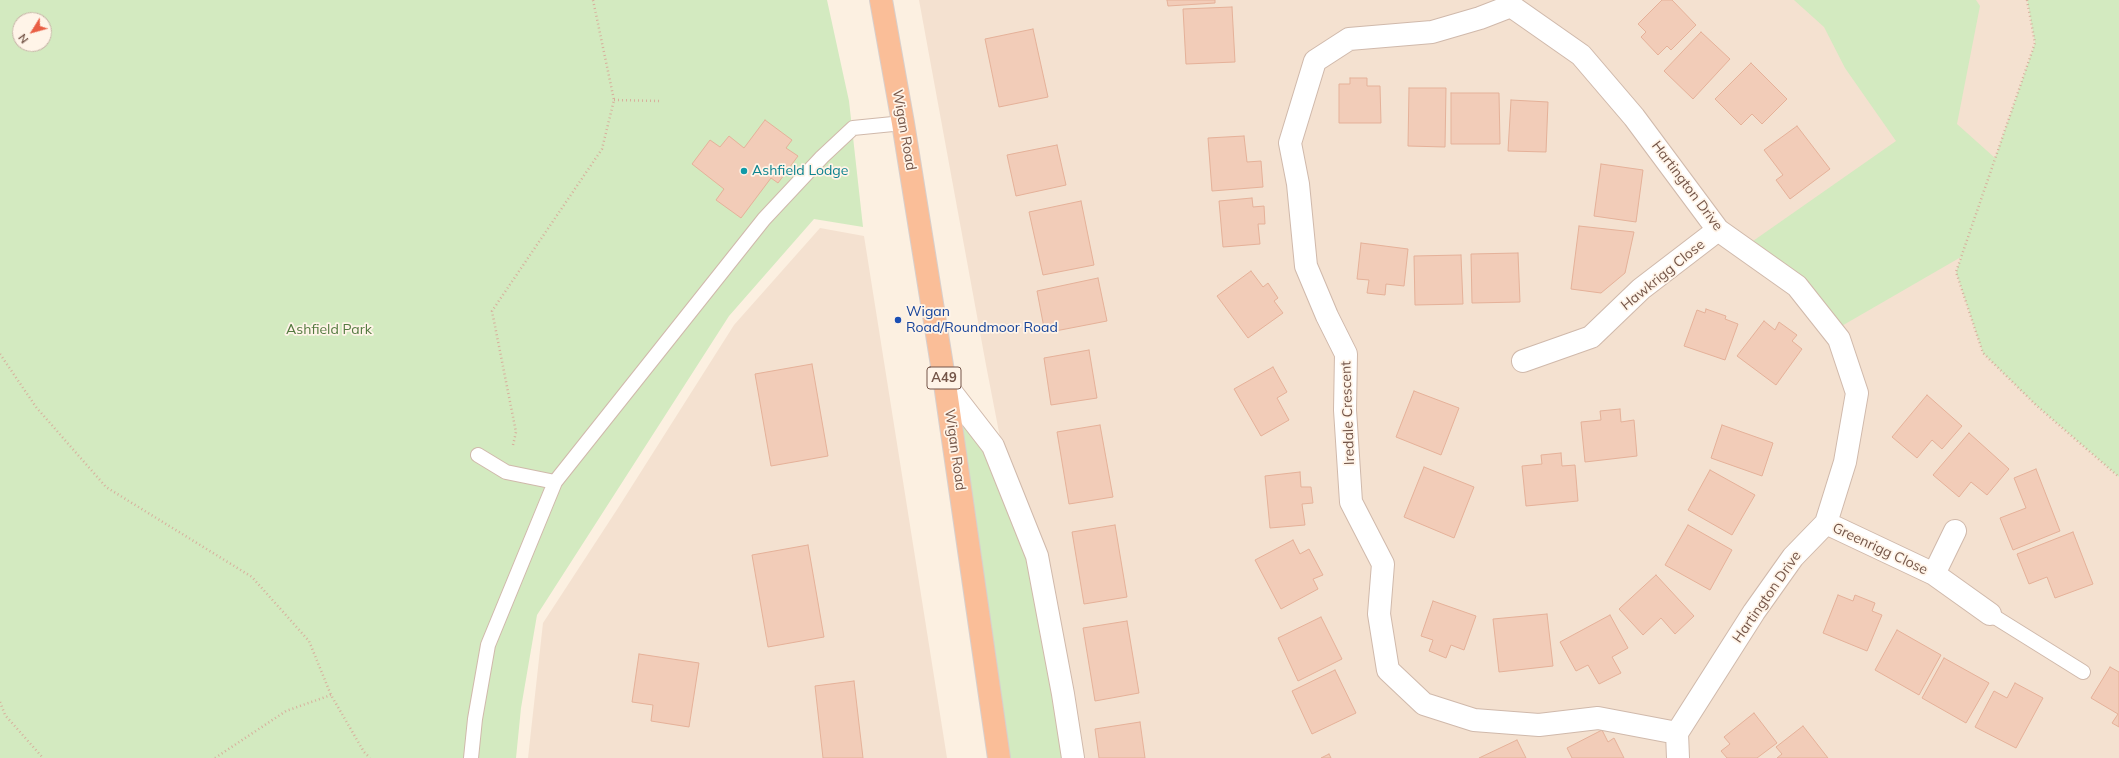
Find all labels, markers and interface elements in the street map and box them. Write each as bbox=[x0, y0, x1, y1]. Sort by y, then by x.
north arrow bbox=[12, 12, 52, 52]
text: N bbox=[15, 31, 31, 46]
street label: Wigan Road bbox=[889, 88, 919, 172]
street label: Hartington Drive bbox=[1648, 138, 1726, 234]
place label: Ashfield Lodge bbox=[752, 163, 848, 179]
marker: Ashfield Lodge bbox=[739, 166, 749, 176]
street label: Hawkrigg Close bbox=[1618, 236, 1708, 314]
place label: Wigan Road/Roundmoor Road bbox=[906, 304, 1058, 336]
marker: Wigan Road/Roundmoor Road bbox=[893, 315, 903, 325]
park label: Ashfield Park bbox=[286, 322, 372, 338]
street label: Iredale Crescent bbox=[1338, 361, 1358, 465]
road number: A49 bbox=[927, 367, 961, 389]
street label: Wigan Road bbox=[941, 408, 969, 492]
street label: Greenrigg Close bbox=[1830, 520, 1930, 578]
street label: Hartington Drive bbox=[1729, 548, 1805, 646]

